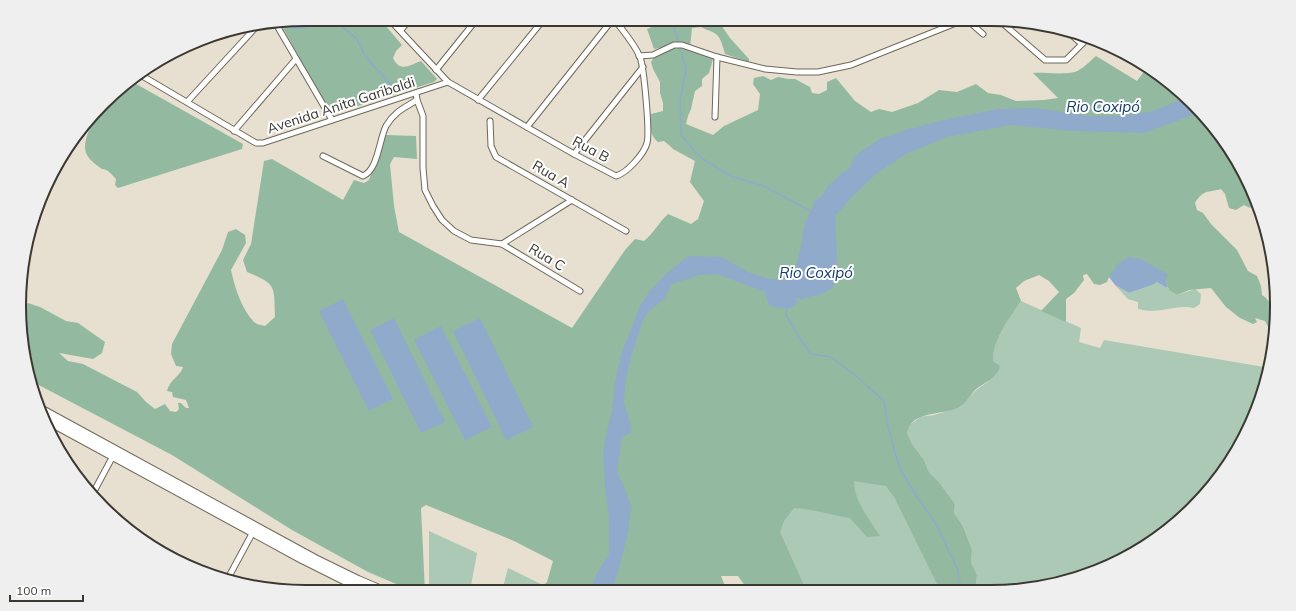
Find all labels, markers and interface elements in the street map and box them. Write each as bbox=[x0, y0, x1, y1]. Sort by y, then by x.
street label: Avenida Anita Garibaldi bbox=[265, 73, 417, 137]
water label: Rio Coxipó bbox=[1066, 97, 1140, 116]
street label: Rua B bbox=[569, 132, 613, 166]
street label: Rua A bbox=[529, 156, 573, 192]
street label: Rua C bbox=[525, 239, 569, 275]
water label: Rio Coxipó bbox=[779, 263, 853, 282]
scale bar bbox=[10, 577, 83, 603]
text: 100 m bbox=[16, 583, 51, 598]

